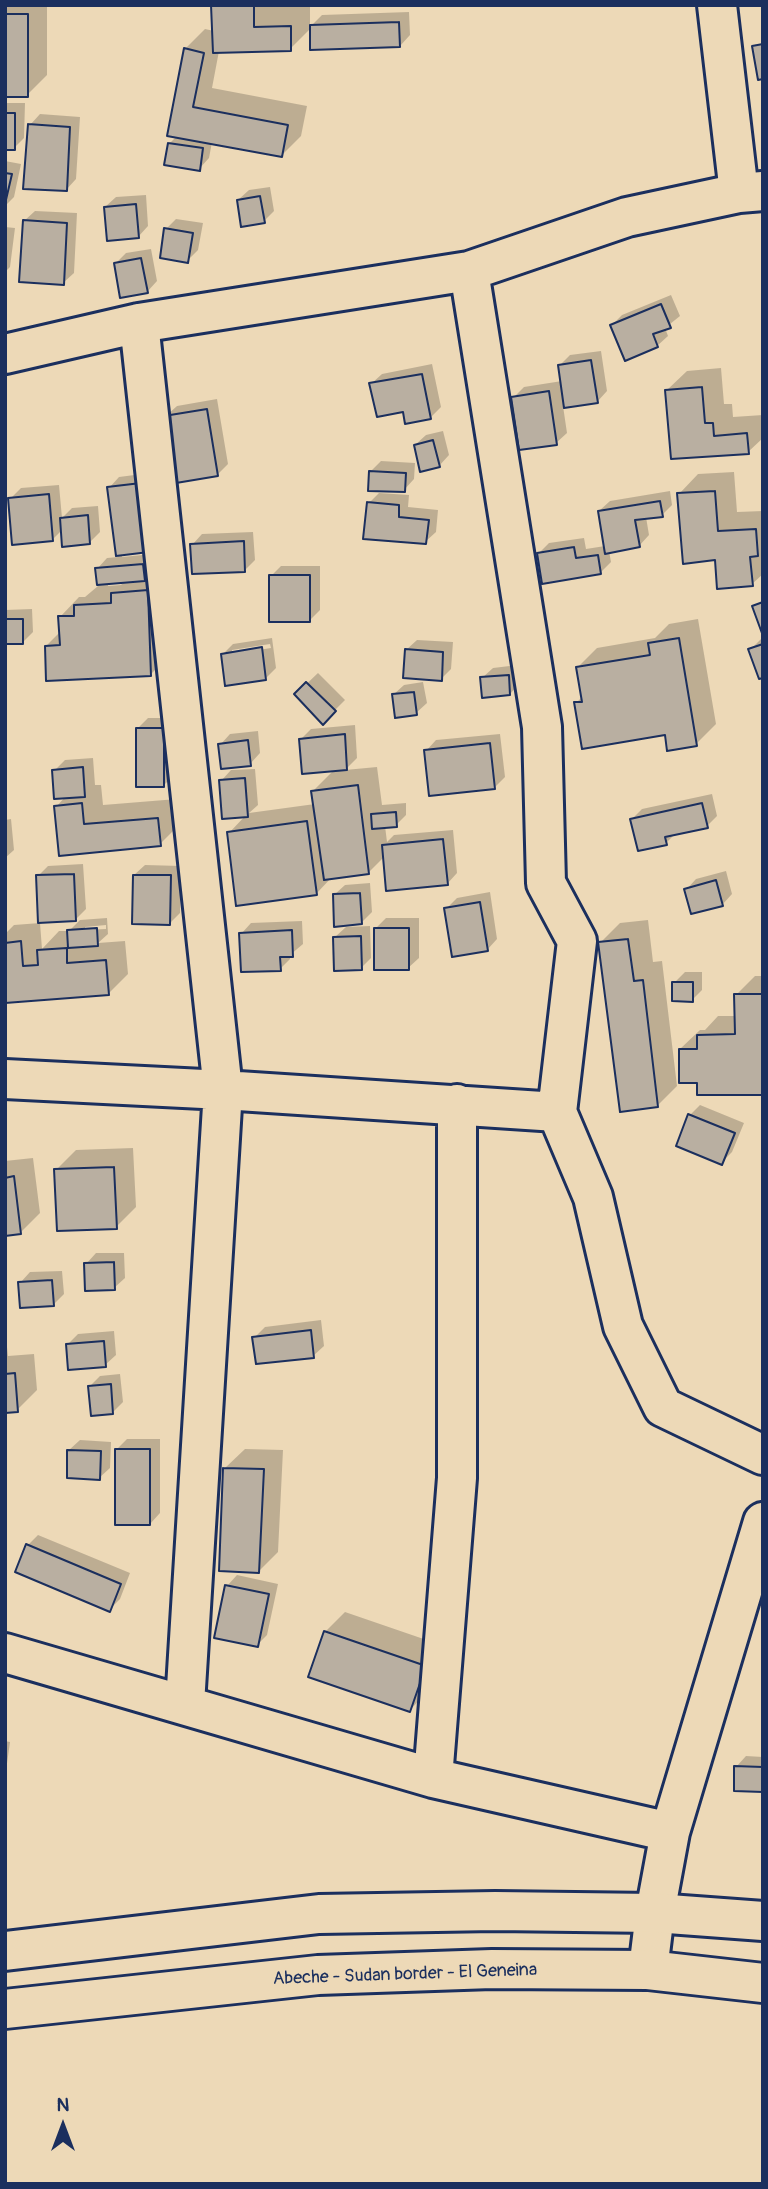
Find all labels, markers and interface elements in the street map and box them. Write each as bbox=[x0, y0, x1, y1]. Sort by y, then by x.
street label: Abeche - Sudan border - El Geneina bbox=[272, 1960, 538, 1990]
north arrow bbox=[28, 2091, 98, 2161]
text: N bbox=[57, 2093, 69, 2117]

